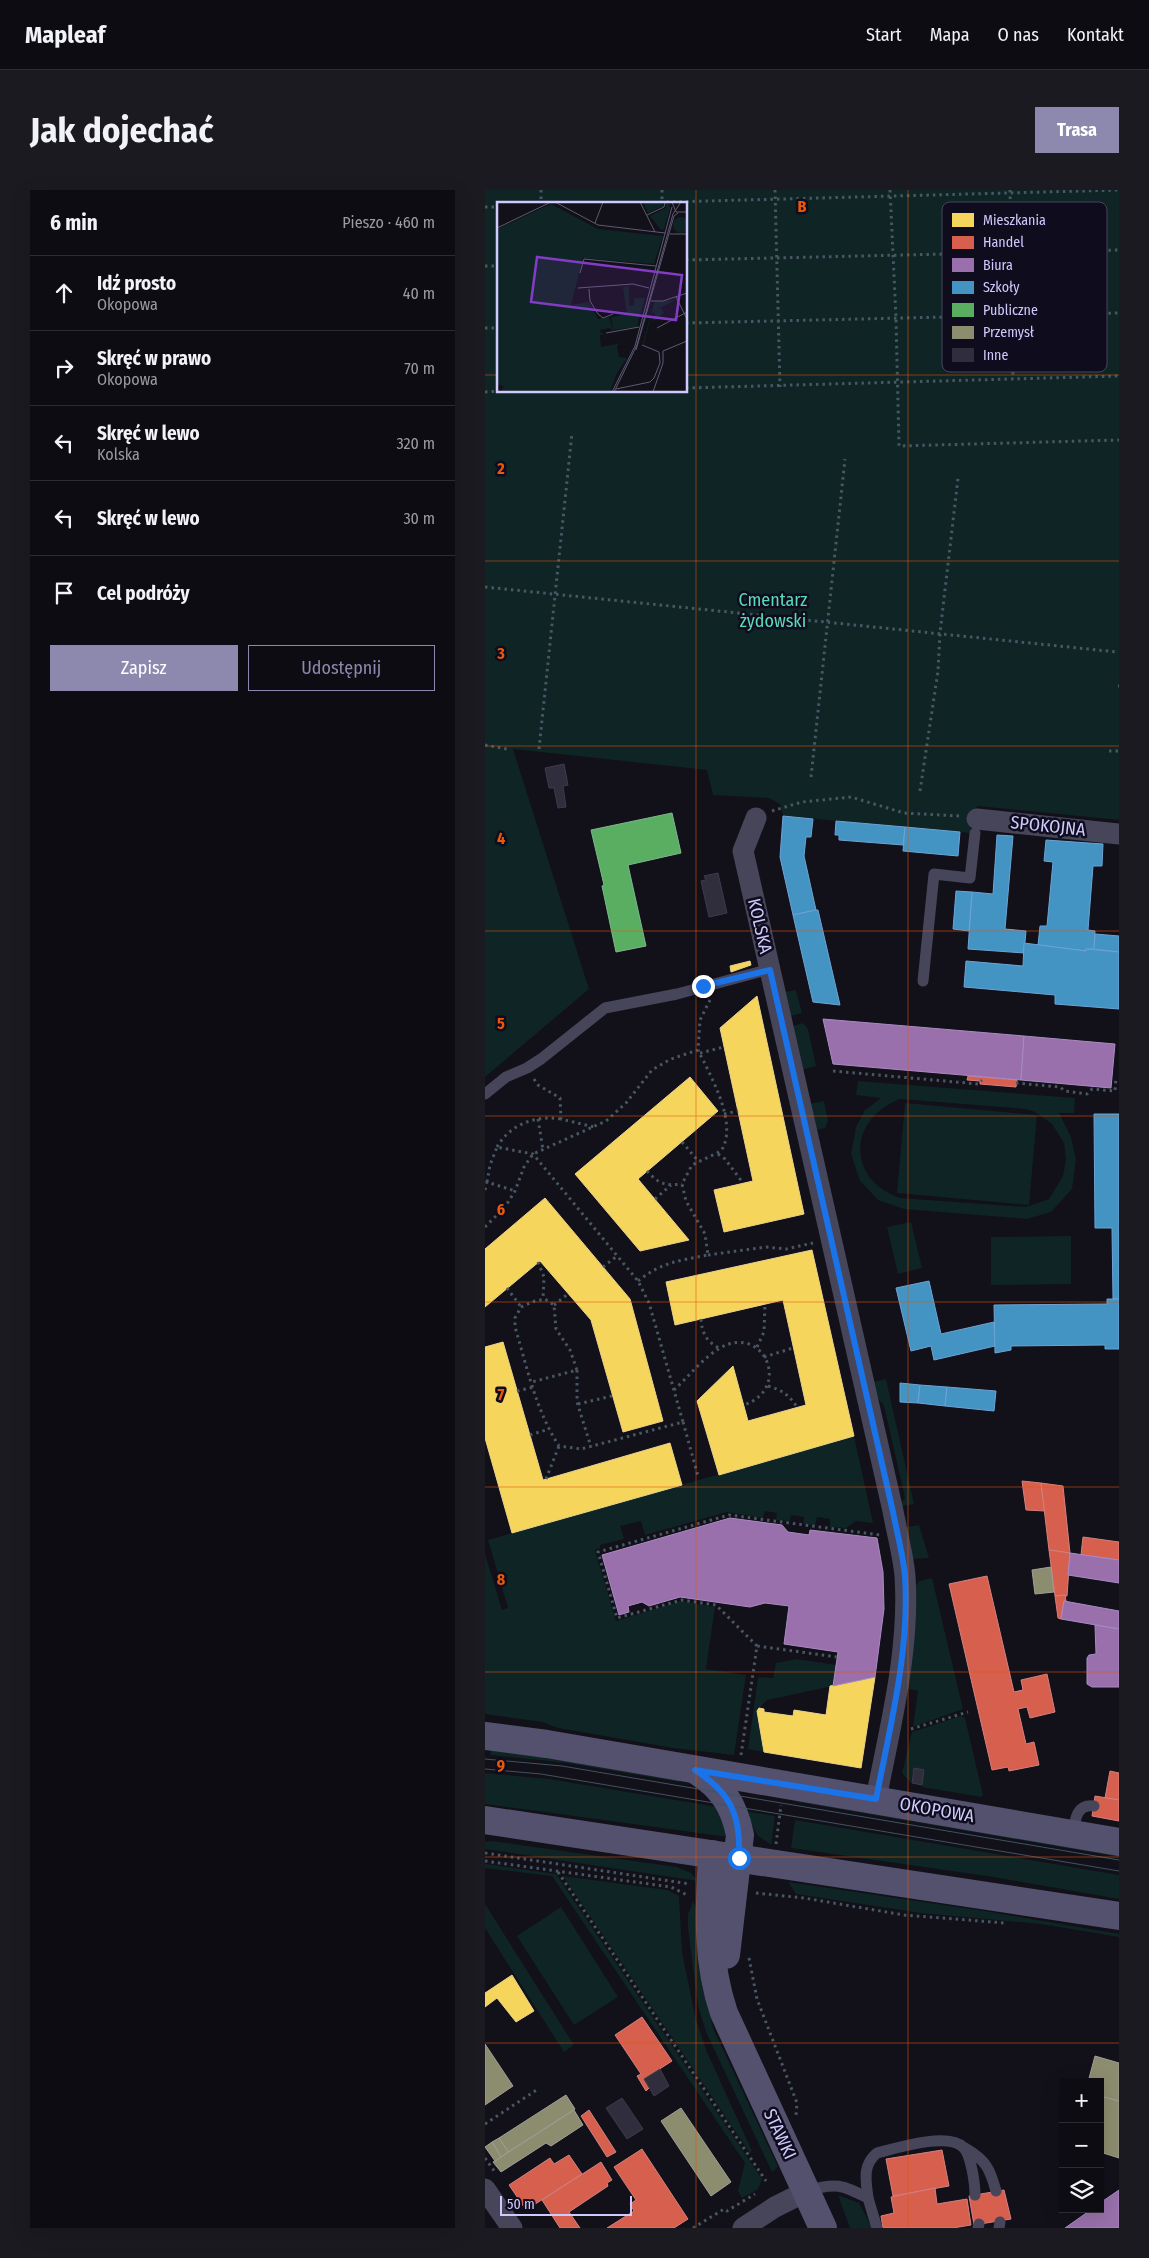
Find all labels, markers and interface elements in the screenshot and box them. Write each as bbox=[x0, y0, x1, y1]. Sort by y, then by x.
text: Mapleaf bbox=[25, 21, 105, 49]
text: Start bbox=[866, 24, 902, 46]
text: Mapa bbox=[930, 24, 970, 46]
text: O nas bbox=[998, 24, 1039, 46]
text: Kontakt bbox=[1067, 24, 1124, 46]
button: Trasa bbox=[1035, 107, 1119, 153]
text: Jak dojechać bbox=[30, 109, 213, 151]
text: B bbox=[798, 197, 807, 216]
inset map bbox=[497, 202, 687, 392]
legend bbox=[942, 202, 1107, 372]
text: 6 min bbox=[50, 210, 98, 236]
text: Mieszkania bbox=[983, 212, 1046, 229]
text: Pieszo · 460 m bbox=[342, 213, 435, 232]
text: Handel bbox=[983, 234, 1024, 251]
text: Biura bbox=[983, 257, 1013, 274]
text: Idź prosto bbox=[97, 272, 176, 295]
icon: ahead bbox=[50, 279, 78, 307]
text: Szkoły bbox=[983, 279, 1020, 296]
text: 40 m bbox=[403, 284, 435, 303]
text: Okopowa bbox=[97, 295, 158, 314]
text: Publiczne bbox=[983, 302, 1038, 319]
text: Przemysł bbox=[983, 324, 1035, 341]
text: Skręć w prawo bbox=[97, 347, 211, 370]
text: Inne bbox=[983, 347, 1008, 364]
icon: right bbox=[50, 354, 78, 382]
text: 70 m bbox=[404, 359, 435, 378]
text: Okopowa bbox=[97, 370, 158, 389]
text: Skręć w lewo bbox=[97, 422, 200, 445]
icon: left bbox=[50, 429, 78, 457]
text: 320 m bbox=[396, 434, 435, 453]
text: Kolska bbox=[97, 445, 140, 464]
text: 2 bbox=[496, 459, 505, 478]
icon: left bbox=[50, 504, 78, 532]
text: Skręć w lewo bbox=[97, 507, 200, 530]
text: 30 m bbox=[403, 509, 435, 528]
icon: arrive bbox=[50, 579, 78, 607]
text: Cel podróży bbox=[97, 582, 190, 605]
park label: Cmentarz żydowski bbox=[739, 589, 807, 632]
text: 3 bbox=[496, 644, 505, 663]
button: Zapisz bbox=[50, 645, 238, 691]
button: Udostępnij bbox=[248, 645, 435, 691]
street label: SPOKOJNA bbox=[1009, 811, 1087, 841]
text: 4 bbox=[497, 829, 505, 848]
street label: KOLSKA bbox=[743, 896, 777, 956]
route end bbox=[692, 975, 715, 998]
text: 5 bbox=[497, 1014, 505, 1033]
text: 6 bbox=[497, 1200, 505, 1219]
text: 7 bbox=[498, 1385, 505, 1404]
text: 8 bbox=[497, 1570, 506, 1589]
text: 9 bbox=[497, 1756, 505, 1775]
street label: OKOPOWA bbox=[898, 1793, 977, 1827]
route start bbox=[728, 1847, 751, 1870]
map controls bbox=[1059, 2078, 1104, 2213]
button: + bbox=[1059, 2078, 1104, 2123]
street label: STAWKI bbox=[759, 2105, 801, 2163]
button: − bbox=[1059, 2123, 1104, 2168]
button: layers bbox=[1059, 2168, 1104, 2213]
scale bar bbox=[500, 2193, 633, 2216]
text: 50 m bbox=[507, 2196, 535, 2213]

